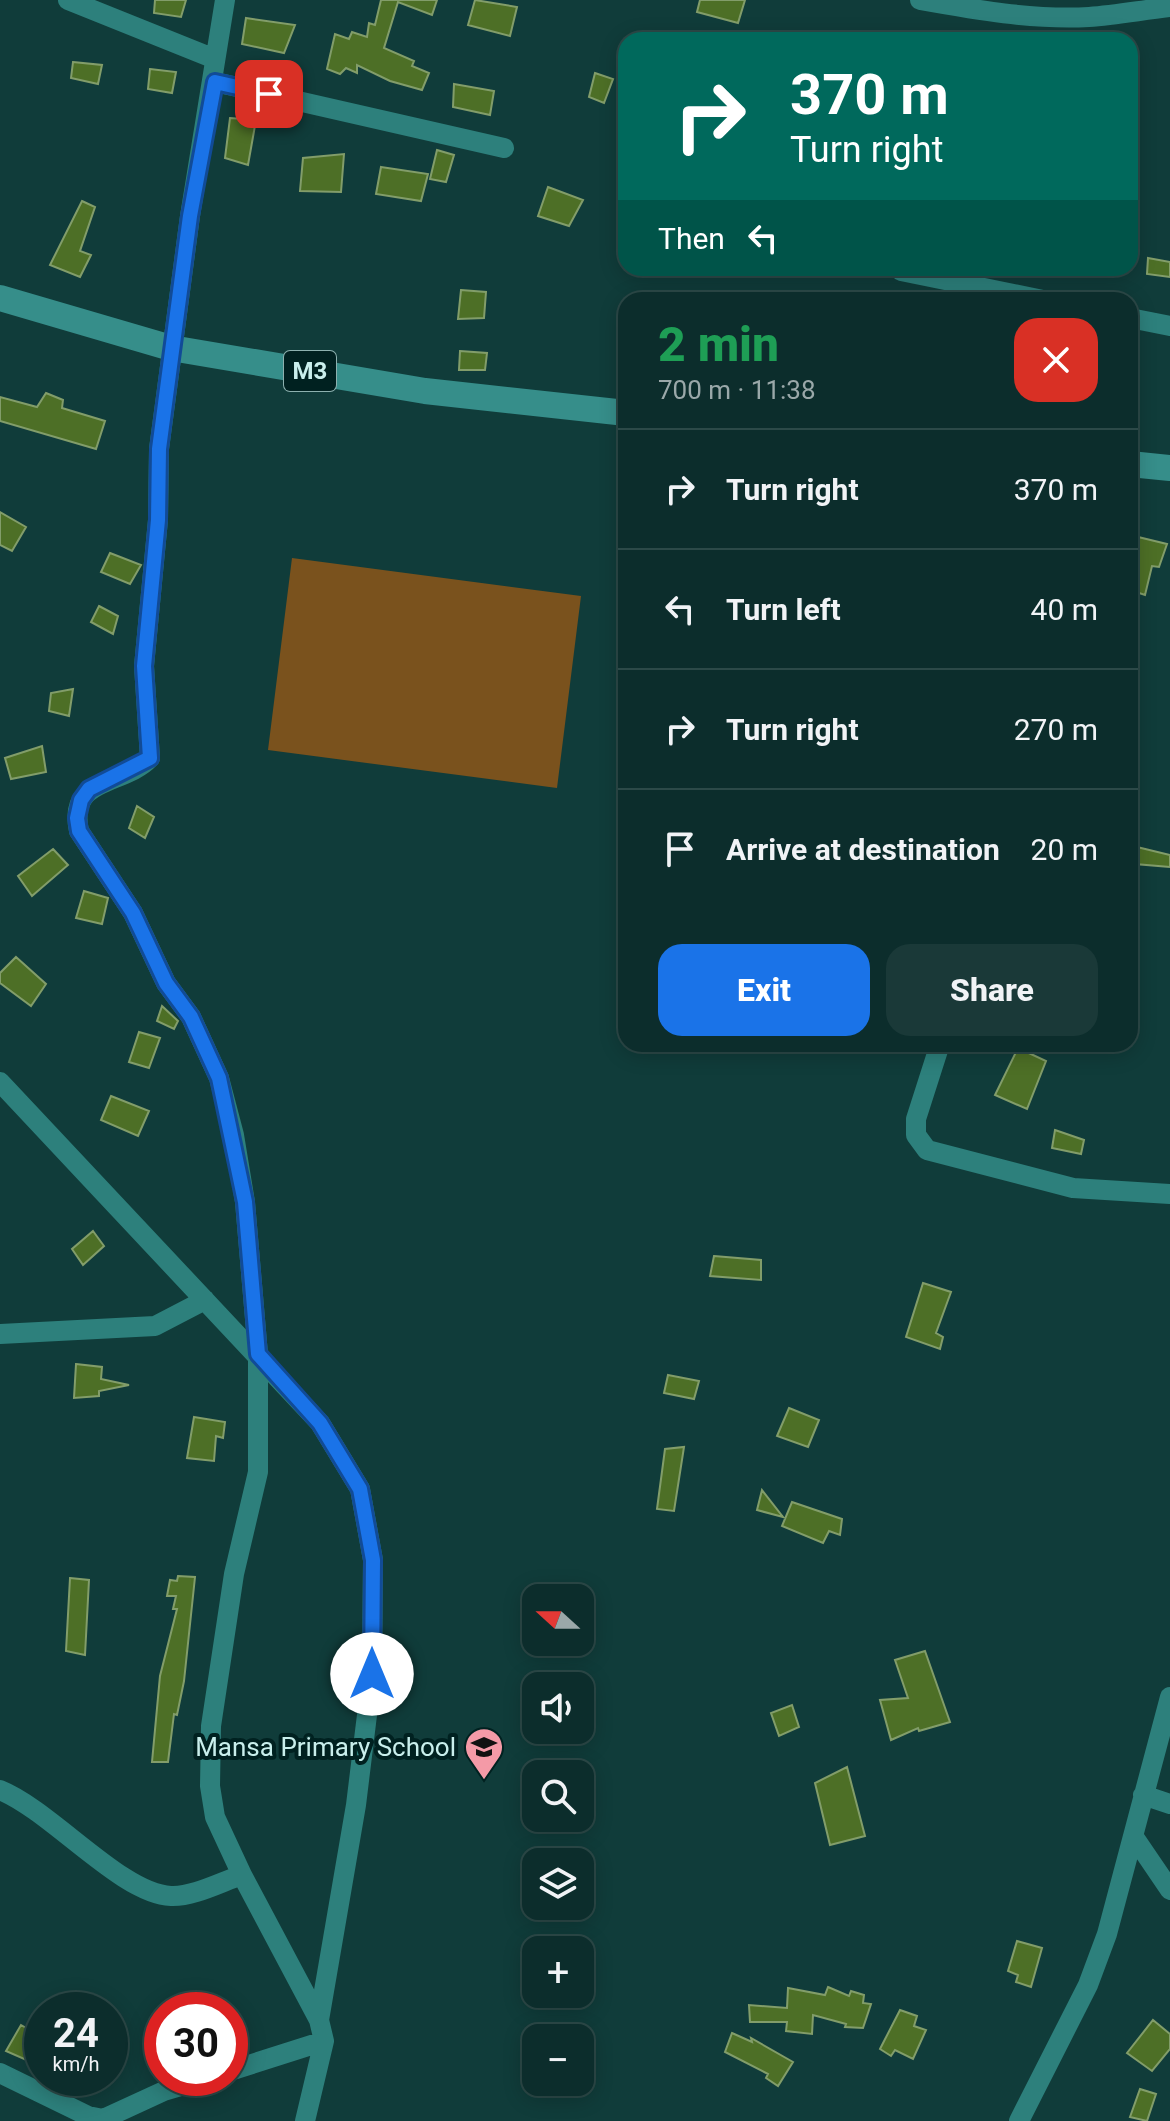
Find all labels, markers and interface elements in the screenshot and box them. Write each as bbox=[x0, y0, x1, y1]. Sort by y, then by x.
pin bbox=[235, 60, 303, 128]
text: 370 m bbox=[790, 62, 949, 128]
icon: right bbox=[658, 64, 762, 168]
icon: arrive bbox=[247, 72, 291, 116]
text: Turn right bbox=[790, 129, 943, 171]
icon: left bbox=[741, 216, 785, 260]
text: Then bbox=[658, 221, 725, 256]
text: 2 min bbox=[658, 316, 779, 373]
button: close bbox=[1014, 318, 1098, 402]
road number: M3 bbox=[284, 351, 336, 391]
text: 700 m · 11:38 bbox=[658, 375, 816, 405]
icon: right bbox=[658, 467, 702, 511]
text: Turn right bbox=[726, 472, 859, 507]
text: 370 m bbox=[1014, 472, 1098, 507]
icon: left bbox=[658, 587, 702, 631]
text: Turn left bbox=[726, 592, 841, 627]
text: 40 m bbox=[1031, 592, 1098, 627]
icon: right bbox=[658, 707, 702, 751]
text: Turn right bbox=[726, 712, 859, 747]
text: 270 m bbox=[1014, 712, 1098, 747]
icon: arrive bbox=[658, 827, 702, 871]
text: Arrive at destination bbox=[726, 832, 1000, 867]
text: 20 m bbox=[1031, 832, 1098, 867]
button: Exit bbox=[658, 944, 870, 1036]
button: Share bbox=[886, 944, 1098, 1036]
north arrow bbox=[522, 1584, 594, 1656]
map controls bbox=[522, 1584, 594, 2096]
position arrow bbox=[330, 1632, 414, 1716]
button: sound bbox=[522, 1672, 594, 1744]
school or university icon: Mansa Primary School bbox=[463, 1726, 505, 1781]
place label: Mansa Primary School bbox=[195, 1732, 456, 1762]
button: search bbox=[522, 1760, 594, 1832]
button: layers bbox=[522, 1848, 594, 1920]
button: + bbox=[522, 1936, 594, 2008]
speed limit sign: 30 bbox=[144, 1992, 248, 2096]
text: 24 bbox=[53, 2010, 99, 2057]
button: − bbox=[522, 2024, 594, 2096]
text: km/h bbox=[53, 2052, 99, 2076]

